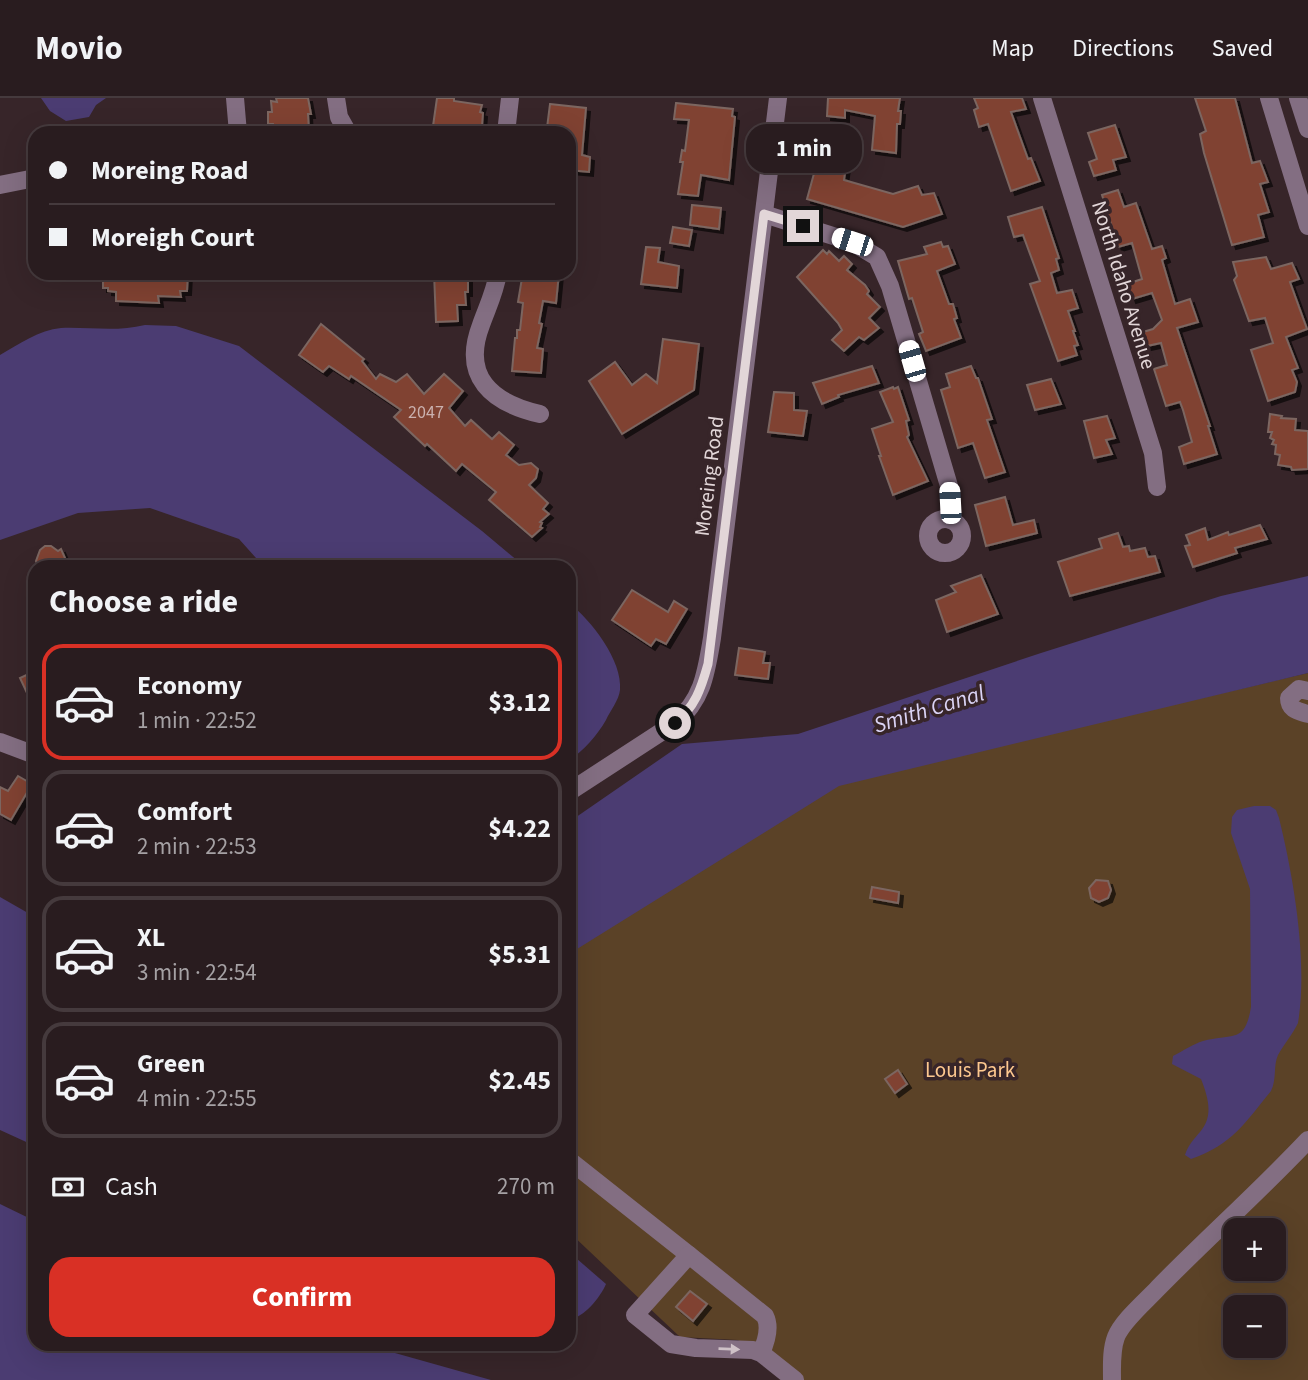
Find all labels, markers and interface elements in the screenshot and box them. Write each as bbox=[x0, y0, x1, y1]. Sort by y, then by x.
text: Movio bbox=[35, 25, 123, 72]
text: Map bbox=[991, 31, 1034, 66]
text: Directions bbox=[1072, 31, 1174, 66]
text: Saved bbox=[1212, 31, 1273, 66]
callout: 1 min bbox=[745, 124, 861, 174]
text: 1 min bbox=[776, 132, 832, 165]
text: Moreing Road bbox=[91, 152, 248, 189]
street label: North Idaho Avenue bbox=[1084, 197, 1164, 373]
route end bbox=[787, 210, 819, 242]
text: Moreigh Court bbox=[91, 219, 255, 256]
car bbox=[829, 226, 876, 258]
car bbox=[897, 338, 928, 384]
house number: 2047 bbox=[408, 400, 444, 425]
street label: Moreing Road bbox=[687, 414, 731, 538]
car bbox=[939, 481, 962, 525]
text: Choose a ride bbox=[49, 579, 238, 625]
text: Economy bbox=[137, 667, 242, 704]
icon: car bbox=[53, 671, 116, 734]
water label: Smith Canal bbox=[869, 676, 989, 742]
text: $3.12 bbox=[488, 684, 551, 721]
text: 1 min · 22:52 bbox=[137, 704, 257, 737]
route start bbox=[659, 707, 691, 739]
text: Comfort bbox=[137, 793, 232, 830]
icon: car bbox=[53, 797, 116, 860]
text: $4.22 bbox=[488, 810, 551, 847]
text: 2 min · 22:53 bbox=[137, 830, 257, 863]
text: XL bbox=[137, 919, 165, 956]
icon: car bbox=[53, 923, 116, 986]
text: $5.31 bbox=[488, 936, 551, 973]
text: 3 min · 22:54 bbox=[137, 956, 257, 989]
text: Green bbox=[137, 1045, 205, 1082]
icon: car bbox=[53, 1049, 116, 1112]
park label: Louis Park bbox=[925, 1055, 1016, 1085]
text: $2.45 bbox=[488, 1062, 551, 1099]
text: 4 min · 22:55 bbox=[137, 1082, 257, 1115]
icon: cash bbox=[49, 1168, 87, 1206]
text: Cash bbox=[105, 1168, 158, 1205]
text: 270 m bbox=[497, 1170, 555, 1203]
map controls bbox=[1223, 1218, 1286, 1358]
button: + bbox=[1223, 1218, 1286, 1281]
button: Confirm bbox=[49, 1257, 555, 1337]
button: − bbox=[1223, 1295, 1286, 1358]
one-way arrow bbox=[718, 1343, 740, 1354]

